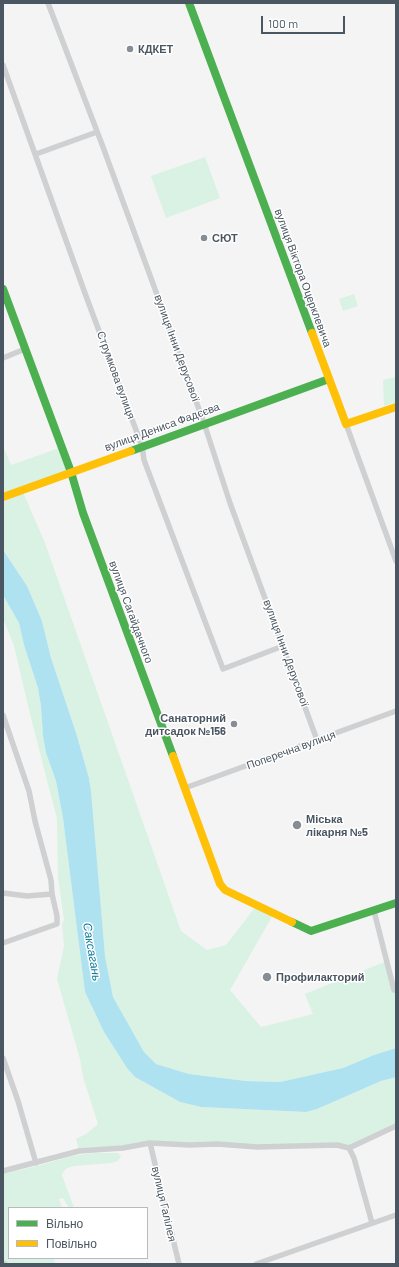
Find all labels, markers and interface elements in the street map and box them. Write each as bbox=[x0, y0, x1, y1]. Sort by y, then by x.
scale bar bbox=[263, 8, 347, 34]
text: 100 m bbox=[268, 16, 298, 30]
place label: КДКЕТ bbox=[138, 42, 173, 56]
marker: КДКЕТ bbox=[125, 44, 135, 54]
street label: вулиця Віктора Оцерклевича bbox=[272, 207, 334, 349]
place label: СЮТ bbox=[212, 231, 238, 245]
marker: СЮТ bbox=[199, 233, 209, 243]
street label: вулиця Інни Дерусової bbox=[151, 293, 203, 403]
street label: Струмкова вулиця bbox=[94, 329, 138, 421]
street label: вулиця Дениса Фадєєва bbox=[103, 400, 221, 454]
street label: вулиця Сагайдачного bbox=[106, 559, 156, 665]
street label: вулиця Інни Дерусової bbox=[260, 598, 312, 708]
place label: Санаторний дитсадок №156 bbox=[145, 711, 226, 737]
marker: Санаторний дитсадок №156 bbox=[229, 719, 239, 729]
street label: Поперечна вулиця bbox=[245, 728, 337, 772]
place label: Міська лікарня №5 bbox=[306, 812, 368, 838]
marker: Міська лікарня №5 bbox=[291, 819, 303, 831]
water label: Саксагань bbox=[80, 922, 104, 982]
place label: Профилакторий bbox=[276, 970, 365, 984]
marker: Профилакторий bbox=[261, 971, 273, 983]
street label: вулиця Галілея bbox=[149, 1165, 179, 1243]
legend bbox=[8, 1207, 148, 1259]
text: Вільно bbox=[46, 1216, 83, 1230]
text: Повільно bbox=[46, 1236, 97, 1250]

